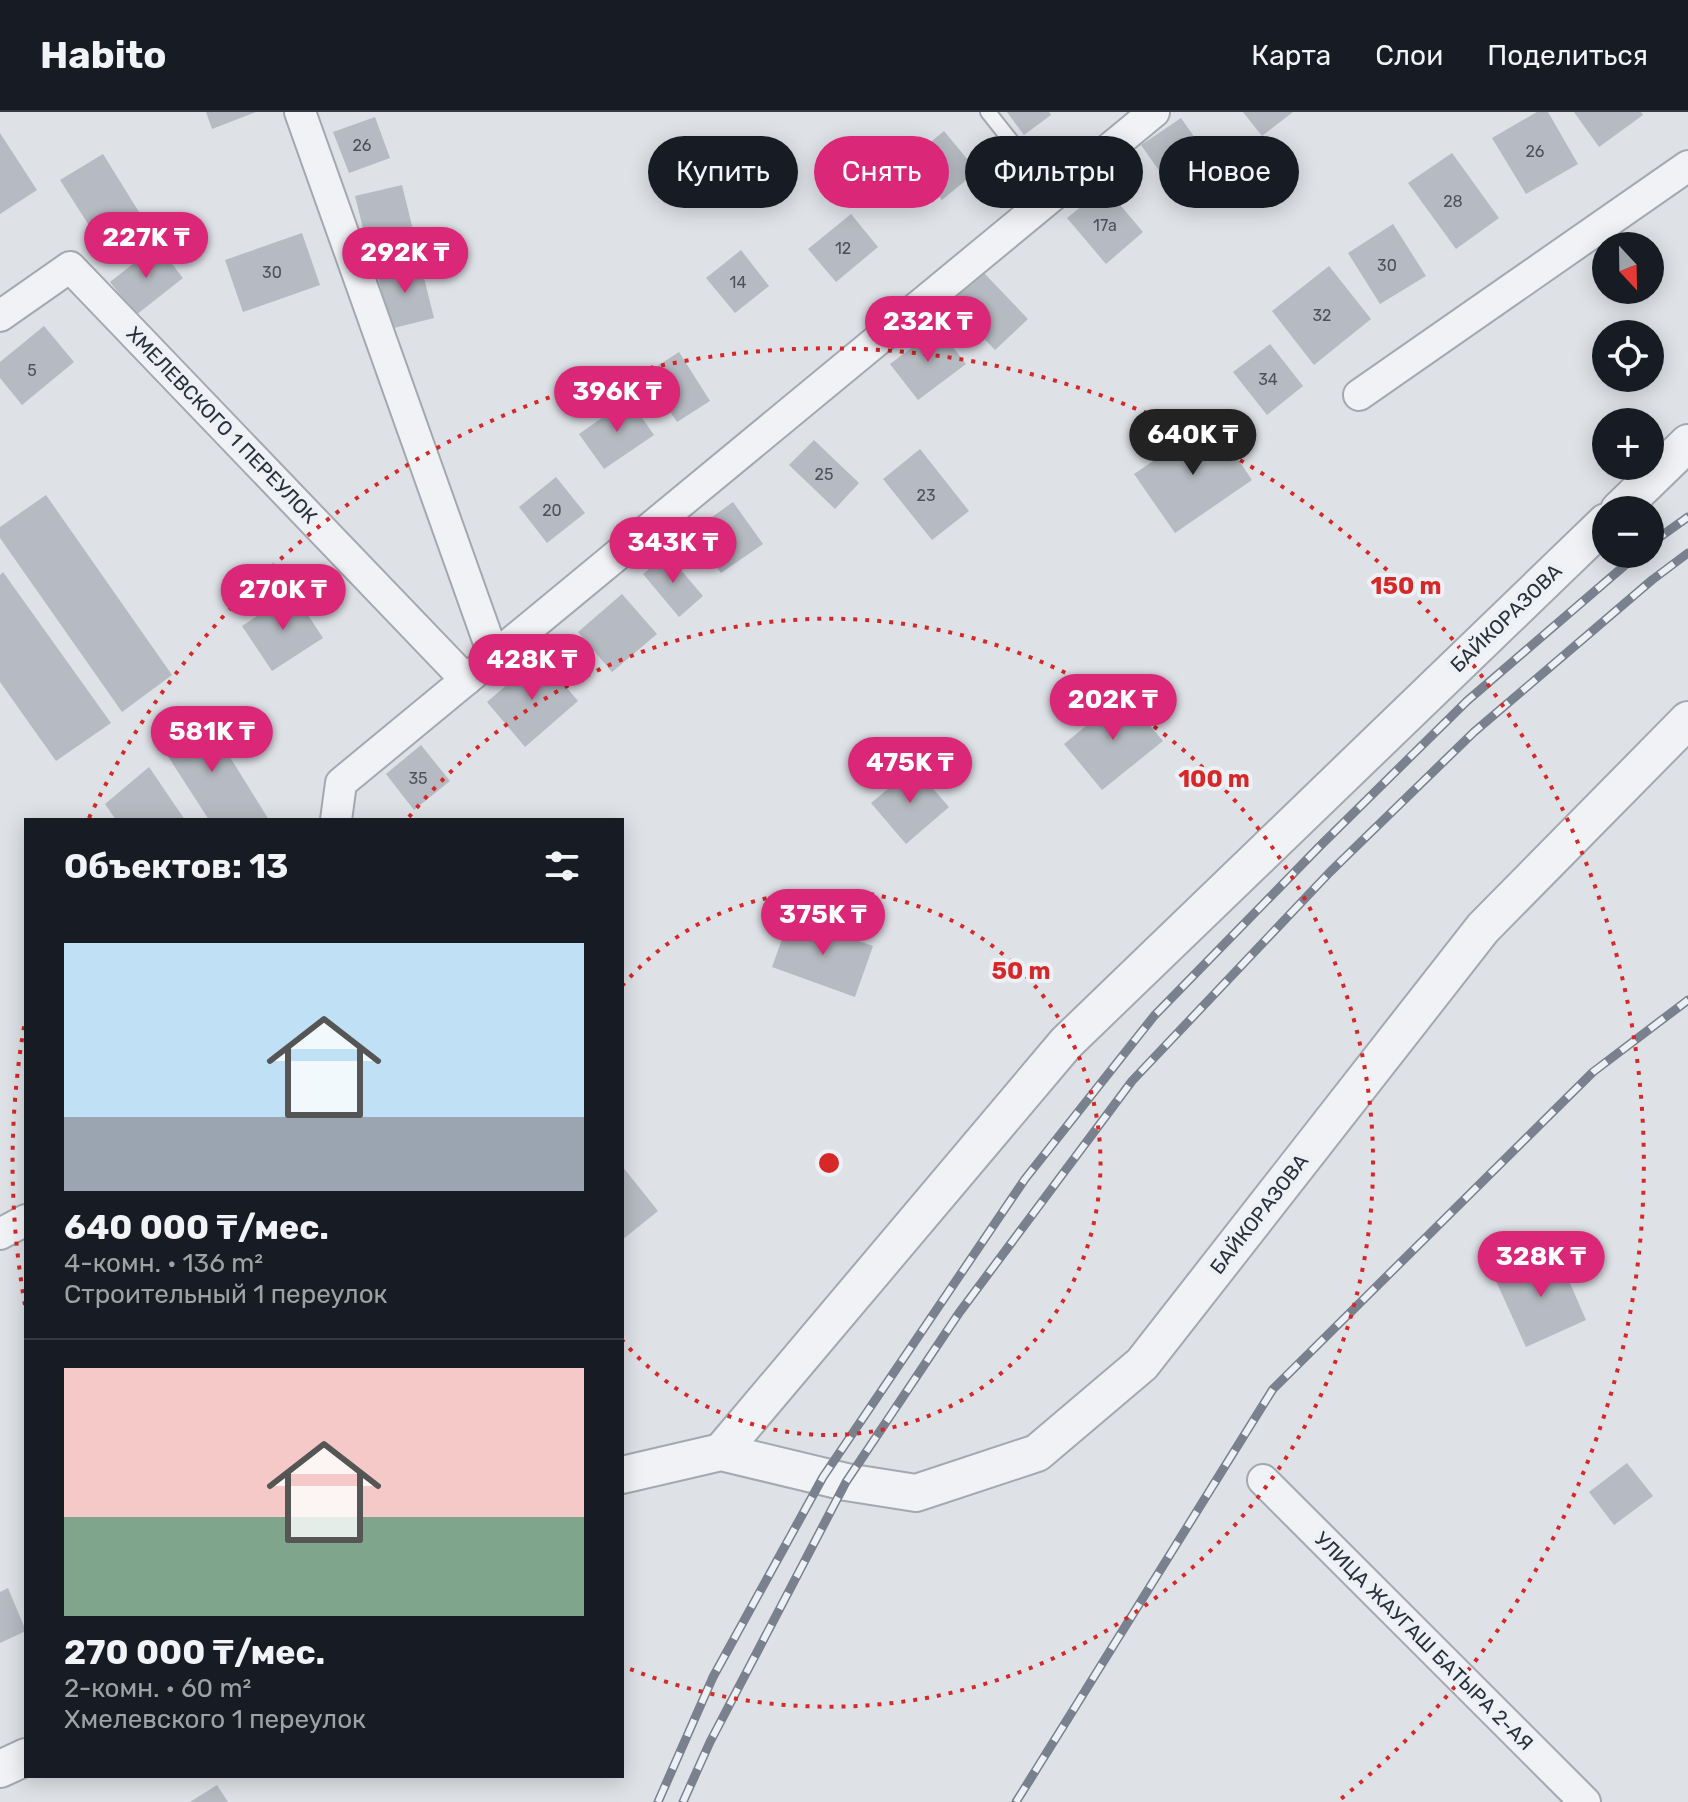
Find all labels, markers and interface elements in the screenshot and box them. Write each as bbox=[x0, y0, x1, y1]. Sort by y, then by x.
text: Habito bbox=[40, 32, 167, 78]
text: Карта bbox=[1251, 39, 1331, 72]
text: Слои bbox=[1375, 39, 1443, 72]
text: Поделиться bbox=[1487, 39, 1648, 72]
house number: 26 bbox=[352, 136, 372, 155]
chip: Купить bbox=[648, 136, 798, 208]
chip: Снять bbox=[814, 136, 949, 208]
chip: Фильтры bbox=[965, 136, 1143, 208]
chip: Новое bbox=[1159, 136, 1299, 208]
house number: 26 bbox=[1525, 142, 1545, 161]
house number: 28 bbox=[1443, 192, 1463, 211]
pin: 227K ₸ bbox=[81, 212, 211, 280]
house number: 17а bbox=[1093, 216, 1117, 235]
text: 227K ₸ bbox=[102, 222, 190, 253]
pin: 292K ₸ bbox=[340, 227, 470, 295]
north arrow bbox=[1592, 232, 1664, 304]
map controls bbox=[1592, 232, 1664, 568]
text: 292K ₸ bbox=[360, 237, 450, 268]
house number: 12 bbox=[835, 239, 851, 258]
house number: 30 bbox=[1377, 256, 1397, 275]
house number: 30 bbox=[262, 263, 282, 282]
house number: 14 bbox=[730, 273, 746, 292]
pin: 232K ₸ bbox=[863, 296, 993, 364]
text: 232K ₸ bbox=[883, 306, 973, 337]
house number: 32 bbox=[1312, 306, 1332, 325]
button: locate bbox=[1592, 320, 1664, 392]
street label: ХМЕЛЕВСКОГО 1 ПЕРЕУЛОК bbox=[122, 322, 323, 529]
house number: 5 bbox=[27, 361, 37, 380]
pin: 396K ₸ bbox=[552, 366, 682, 434]
house number: 34 bbox=[1258, 370, 1278, 389]
text: 396K ₸ bbox=[572, 376, 662, 407]
button: + bbox=[1592, 408, 1664, 480]
pin: 640K ₸ bbox=[1128, 409, 1258, 477]
text: 640K ₸ bbox=[1147, 419, 1239, 450]
house number: 25 bbox=[815, 465, 833, 484]
house number: 23 bbox=[916, 486, 936, 505]
button: − bbox=[1592, 496, 1664, 568]
house number: 20 bbox=[542, 501, 562, 520]
pin: 343K ₸ bbox=[608, 517, 738, 585]
text: 343K ₸ bbox=[627, 527, 719, 558]
street label: БАЙКОРАЗОВА bbox=[1445, 559, 1567, 677]
pin: 270K ₸ bbox=[218, 564, 348, 632]
text: 150 m bbox=[1371, 572, 1441, 600]
text: 270K ₸ bbox=[239, 574, 327, 605]
pin: 428K ₸ bbox=[467, 634, 597, 702]
text: 428K ₸ bbox=[486, 644, 578, 675]
pin: 202K ₸ bbox=[1048, 674, 1178, 742]
text: 202K ₸ bbox=[1068, 684, 1158, 715]
pin: 581K ₸ bbox=[147, 706, 277, 774]
text: 581K ₸ bbox=[169, 716, 255, 747]
pin: 475K ₸ bbox=[845, 737, 975, 805]
text: 475K ₸ bbox=[866, 747, 954, 778]
text: 100 m bbox=[1178, 765, 1250, 793]
house number: 35 bbox=[408, 769, 428, 788]
icon: filters bbox=[540, 844, 584, 888]
text: Объектов: 13 bbox=[64, 846, 288, 887]
pin: 375K ₸ bbox=[758, 889, 888, 957]
text: 375K ₸ bbox=[779, 899, 867, 930]
text: 50 m bbox=[992, 957, 1050, 985]
icon: home bbox=[252, 995, 396, 1139]
centre of rings bbox=[815, 1149, 843, 1177]
street label: БАЙКОРАЗОВА bbox=[1205, 1149, 1313, 1279]
text: 640 000 ₸/мес. bbox=[64, 1207, 329, 1248]
pin: 328K ₸ bbox=[1476, 1231, 1606, 1299]
text: 328K ₸ bbox=[1496, 1241, 1586, 1272]
text: 4-комн. · 136 m² bbox=[64, 1248, 263, 1279]
text: Строительный 1 переулок bbox=[64, 1279, 388, 1310]
icon: home bbox=[252, 1420, 396, 1564]
street label: УЛИЦА ЖАУГАШ БАТЫРА 2-АЯ bbox=[1310, 1527, 1538, 1755]
text: 270 000 ₸/мес. bbox=[64, 1632, 325, 1673]
text: 2-комн. · 60 m² bbox=[64, 1673, 251, 1704]
text: Хмелевского 1 переулок bbox=[64, 1704, 366, 1735]

